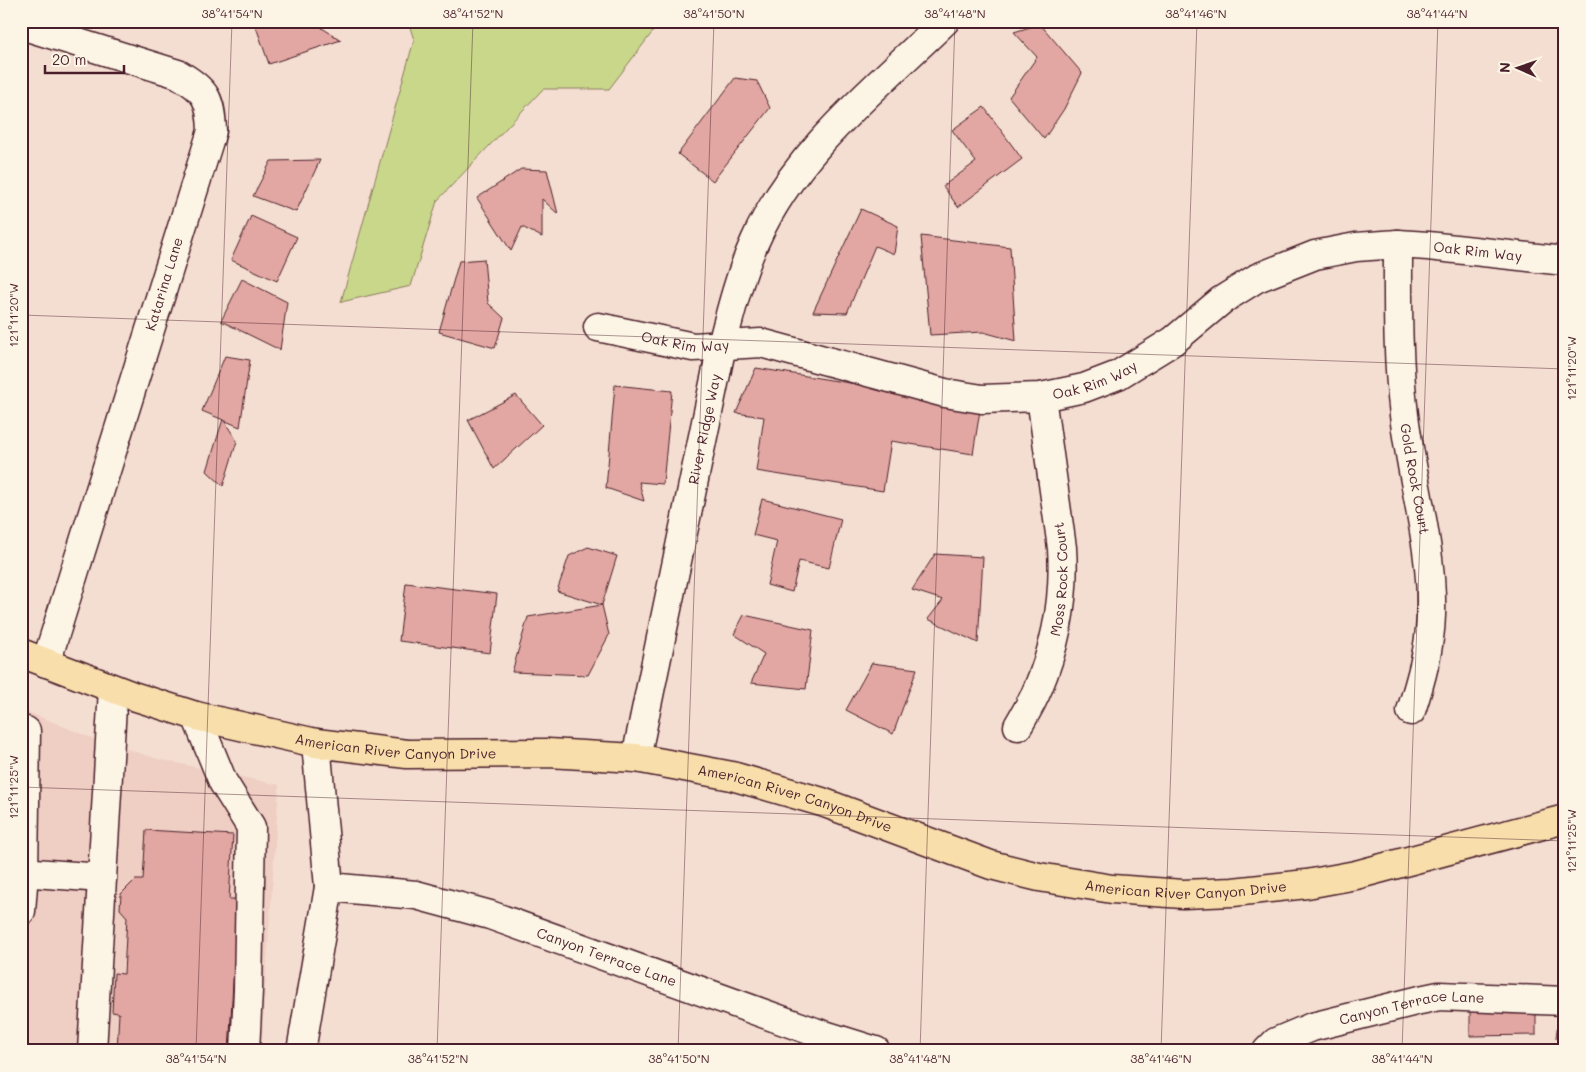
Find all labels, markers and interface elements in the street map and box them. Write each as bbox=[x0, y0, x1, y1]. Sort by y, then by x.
text: 38°41'54"N bbox=[201, 5, 263, 21]
text: 38°41'52"N bbox=[443, 5, 503, 21]
text: 38°41'50"N bbox=[683, 5, 745, 21]
text: 38°41'48"N bbox=[924, 5, 986, 21]
text: 38°41'46"N bbox=[1165, 5, 1227, 21]
text: 38°41'44"N bbox=[1406, 5, 1468, 21]
scale bar bbox=[45, 42, 124, 74]
north arrow bbox=[1494, 42, 1544, 92]
text: 20 m bbox=[52, 49, 86, 69]
text: N bbox=[1495, 62, 1514, 73]
street label: Katarina Lane bbox=[140, 235, 187, 333]
street label: Oak Rim Way bbox=[1433, 237, 1523, 265]
text: 121°11'20"W bbox=[5, 283, 21, 347]
street label: Oak Rim Way bbox=[640, 326, 730, 357]
text: 121°11'20"W bbox=[1563, 336, 1579, 400]
street label: Oak Rim Way bbox=[1051, 356, 1140, 403]
street label: River Ridge Way bbox=[683, 372, 725, 486]
street label: Gold Rock Court bbox=[1396, 422, 1434, 536]
street label: Moss Rock Court bbox=[1045, 521, 1072, 638]
street label: American River Canyon Drive bbox=[293, 729, 497, 763]
text: 121°11'25"W bbox=[5, 755, 21, 819]
street label: American River Canyon Drive bbox=[696, 760, 895, 836]
text: 121°11'25"W bbox=[1563, 809, 1579, 873]
street label: American River Canyon Drive bbox=[1084, 875, 1288, 903]
street label: Canyon Terrace Lane bbox=[534, 923, 679, 990]
street label: Canyon Terrace Lane bbox=[1337, 986, 1485, 1029]
text: 38°41'54"N bbox=[165, 1050, 227, 1066]
text: 38°41'52"N bbox=[408, 1050, 468, 1066]
text: 38°41'50"N bbox=[648, 1050, 710, 1066]
text: 38°41'48"N bbox=[889, 1050, 951, 1066]
text: 38°41'46"N bbox=[1130, 1050, 1192, 1066]
text: 38°41'44"N bbox=[1371, 1050, 1433, 1066]

